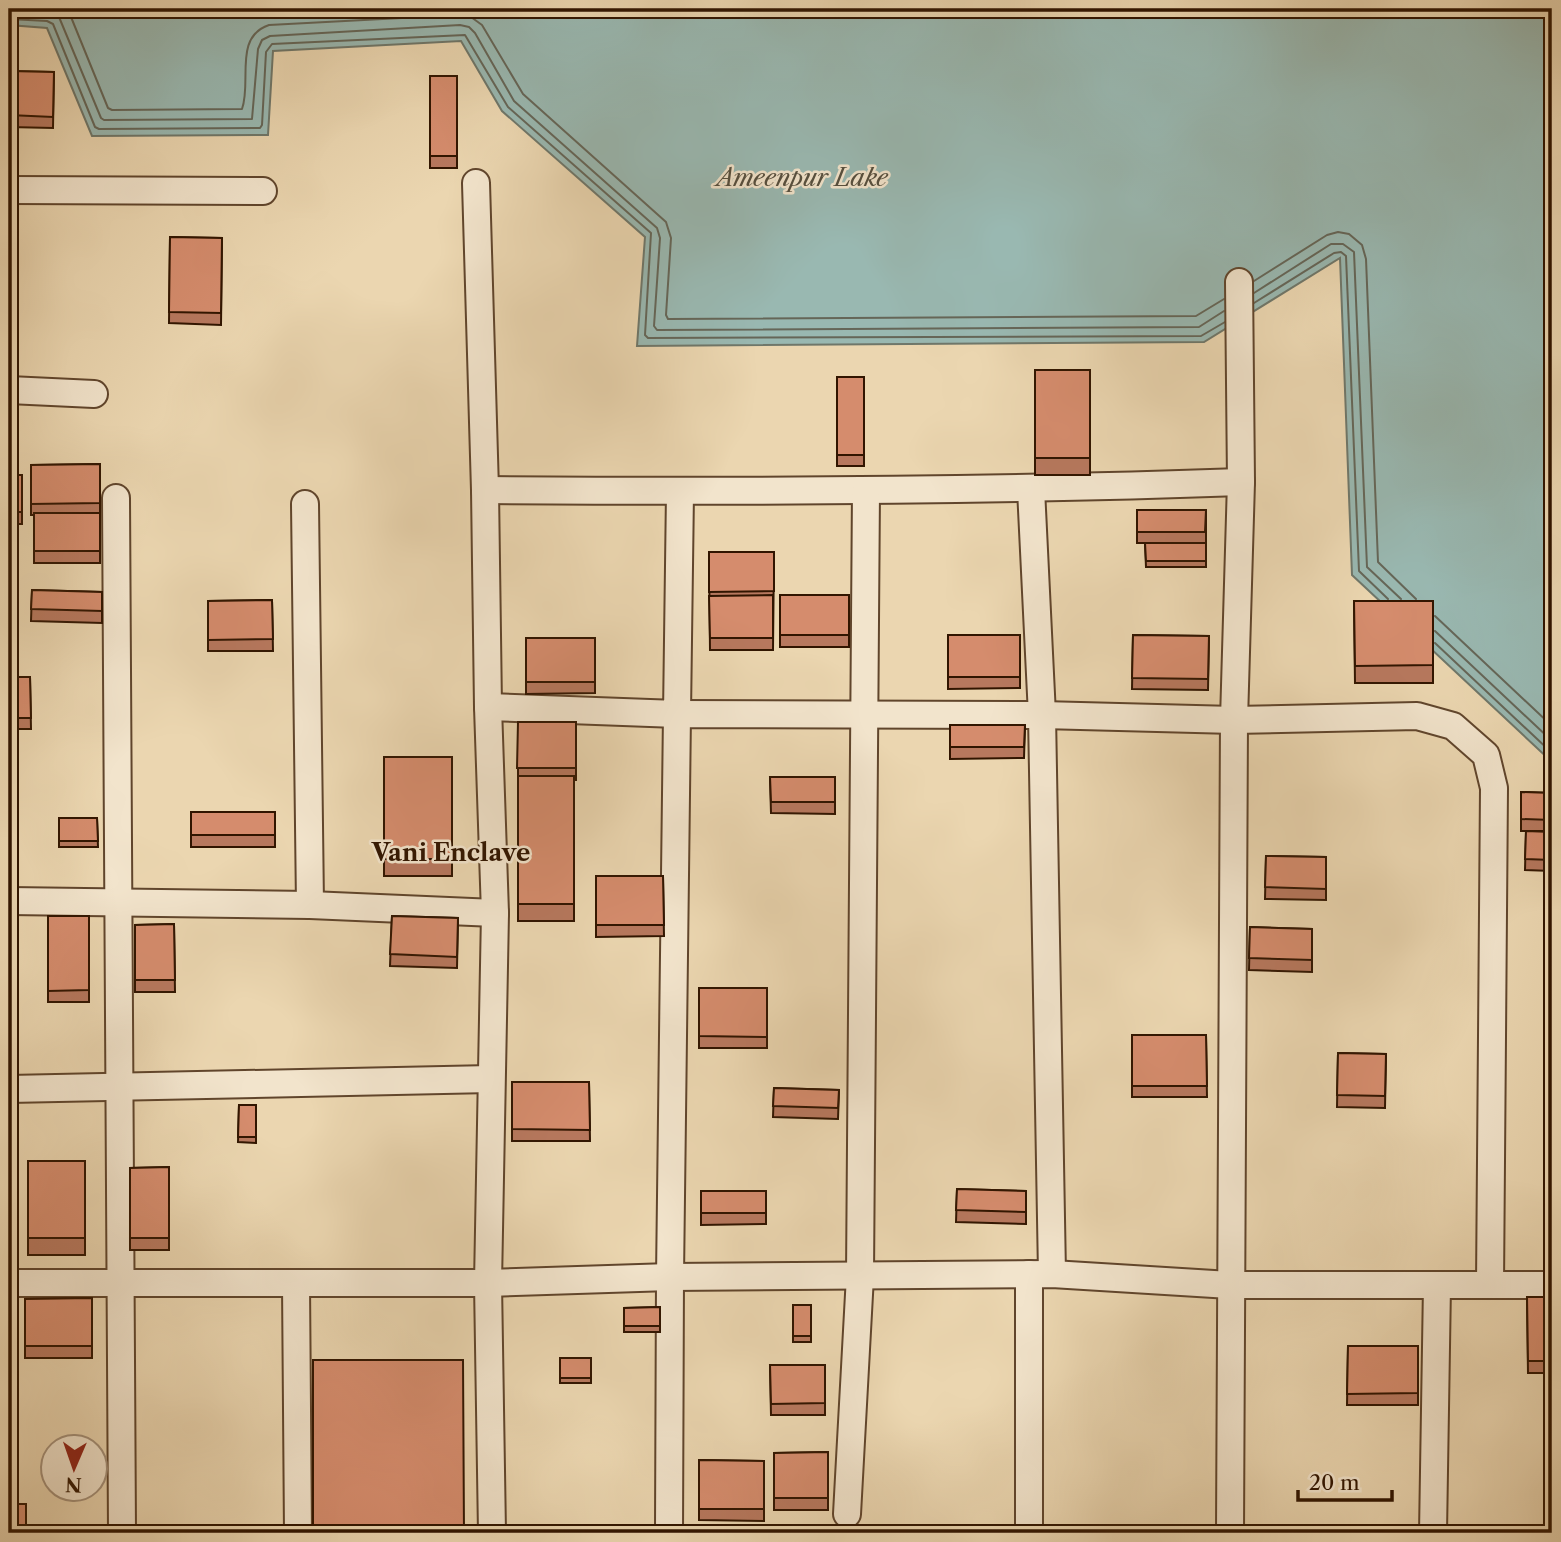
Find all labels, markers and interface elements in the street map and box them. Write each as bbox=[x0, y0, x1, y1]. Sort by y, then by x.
water label: Ameenpur Lake bbox=[712, 163, 889, 192]
district label: Vani Enclave bbox=[371, 838, 530, 867]
north arrow bbox=[38, 1434, 108, 1504]
scale bar bbox=[1298, 1458, 1393, 1502]
text: 20 m bbox=[1309, 1470, 1360, 1495]
text: N bbox=[65, 1473, 82, 1496]

